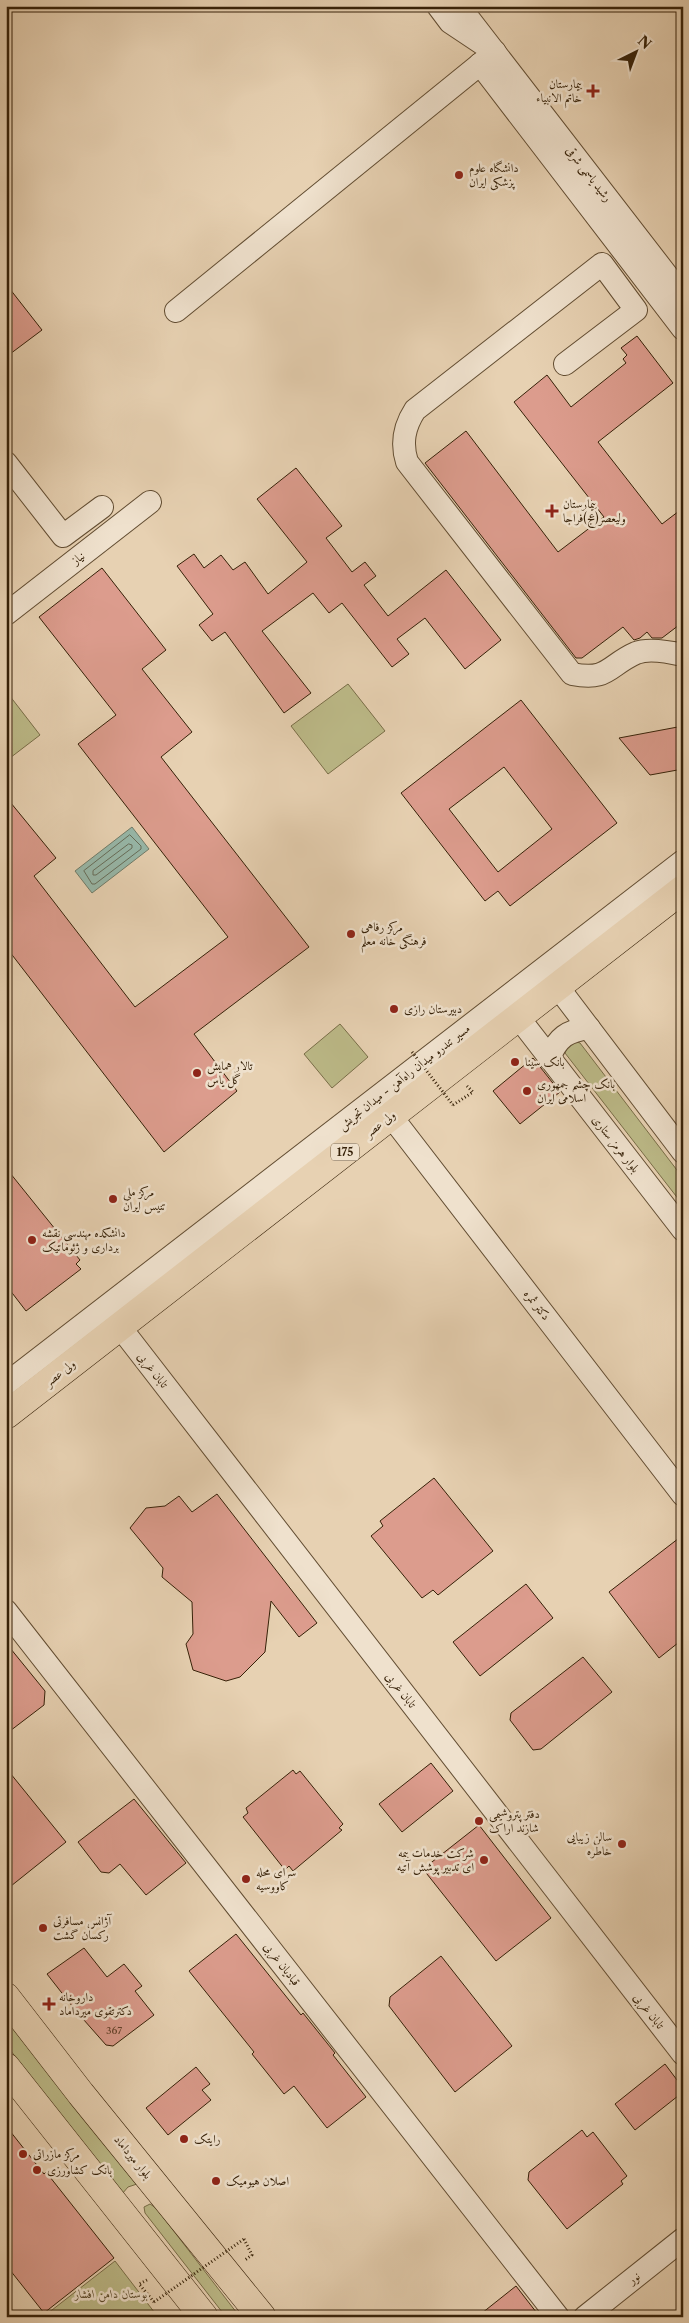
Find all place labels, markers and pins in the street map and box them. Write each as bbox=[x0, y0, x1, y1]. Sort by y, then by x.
place label: بیمارستان خاتم الانبیاء bbox=[536, 76, 582, 109]
marker: بیمارستان خاتم الانبیاء bbox=[586, 84, 600, 98]
place label: دانشگاه علوم پزشکی ایران bbox=[469, 160, 519, 191]
marker: دانشگاه علوم پزشکی ایران bbox=[453, 169, 465, 181]
place label: بیمارستان ولیعصر(عج)فراجا bbox=[563, 496, 626, 528]
marker: بیمارستان ولیعصر(عج)فراجا bbox=[545, 504, 559, 518]
place label: مرکز رفاهی فرهنگی خانه معلم bbox=[361, 919, 427, 953]
marker: مرکز رفاهی فرهنگی خانه معلم bbox=[345, 928, 357, 940]
place label: دبیرستان رازی bbox=[404, 1001, 462, 1016]
marker: دبیرستان رازی bbox=[388, 1003, 400, 1015]
place label: بانک سینا bbox=[525, 1054, 565, 1069]
marker: بانک سینا bbox=[509, 1056, 521, 1068]
place label: تالار همایش گل یاس bbox=[207, 1058, 253, 1089]
marker: تالار همایش گل یاس bbox=[191, 1067, 203, 1079]
place label: بانک چشم جمهوری اسلامی ایران bbox=[537, 1076, 615, 1105]
marker: بانک چشم جمهوری اسلامی ایران bbox=[521, 1085, 533, 1097]
place label: مرکز ملی تنیس ایران bbox=[123, 1184, 166, 1215]
marker: مرکز ملی تنیس ایران bbox=[107, 1193, 119, 1205]
place label: دانشکده مهندسی نقشه برداری و ژئوماتیک bbox=[42, 1225, 126, 1255]
marker: دانشکده مهندسی نقشه برداری و ژئوماتیک bbox=[26, 1234, 38, 1246]
place label: دفتر پتروشیمی شازند اراک bbox=[489, 1806, 540, 1835]
marker: دفتر پتروشیمی شازند اراک bbox=[473, 1815, 485, 1827]
place label: سالن زیبایی خاطره bbox=[567, 1829, 612, 1859]
marker: سالن زیبایی خاطره bbox=[616, 1838, 628, 1850]
place label: شرکت خدمات بیمه ای تدبیر پوشش آتیه bbox=[397, 1845, 474, 1876]
marker: شرکت خدمات بیمه ای تدبیر پوشش آتیه bbox=[478, 1854, 490, 1866]
place label: سرای محله کاووسیه bbox=[256, 1864, 296, 1894]
marker: سرای محله کاووسیه bbox=[240, 1873, 252, 1885]
place label: آژانس مسافرتی رکسان گشت bbox=[53, 1913, 112, 1942]
marker: آژانس مسافرتی رکسان گشت bbox=[37, 1922, 49, 1934]
place label: داروخانه دکترتقوی میرداماد bbox=[59, 1989, 132, 2019]
marker: داروخانه دکترتقوی میرداماد bbox=[43, 1998, 55, 2010]
place label: رایتک bbox=[194, 2131, 221, 2147]
marker: رایتک bbox=[178, 2133, 190, 2145]
place label: مرکز مازراتی bbox=[33, 2146, 80, 2163]
marker: مرکز مازراتی bbox=[17, 2148, 29, 2160]
place label: بانک کشاورزی bbox=[47, 2162, 112, 2178]
marker: بانک کشاورزی bbox=[31, 2164, 43, 2176]
place label: اصلان هیومیک bbox=[226, 2173, 289, 2189]
marker: اصلان هیومیک bbox=[210, 2175, 222, 2187]

